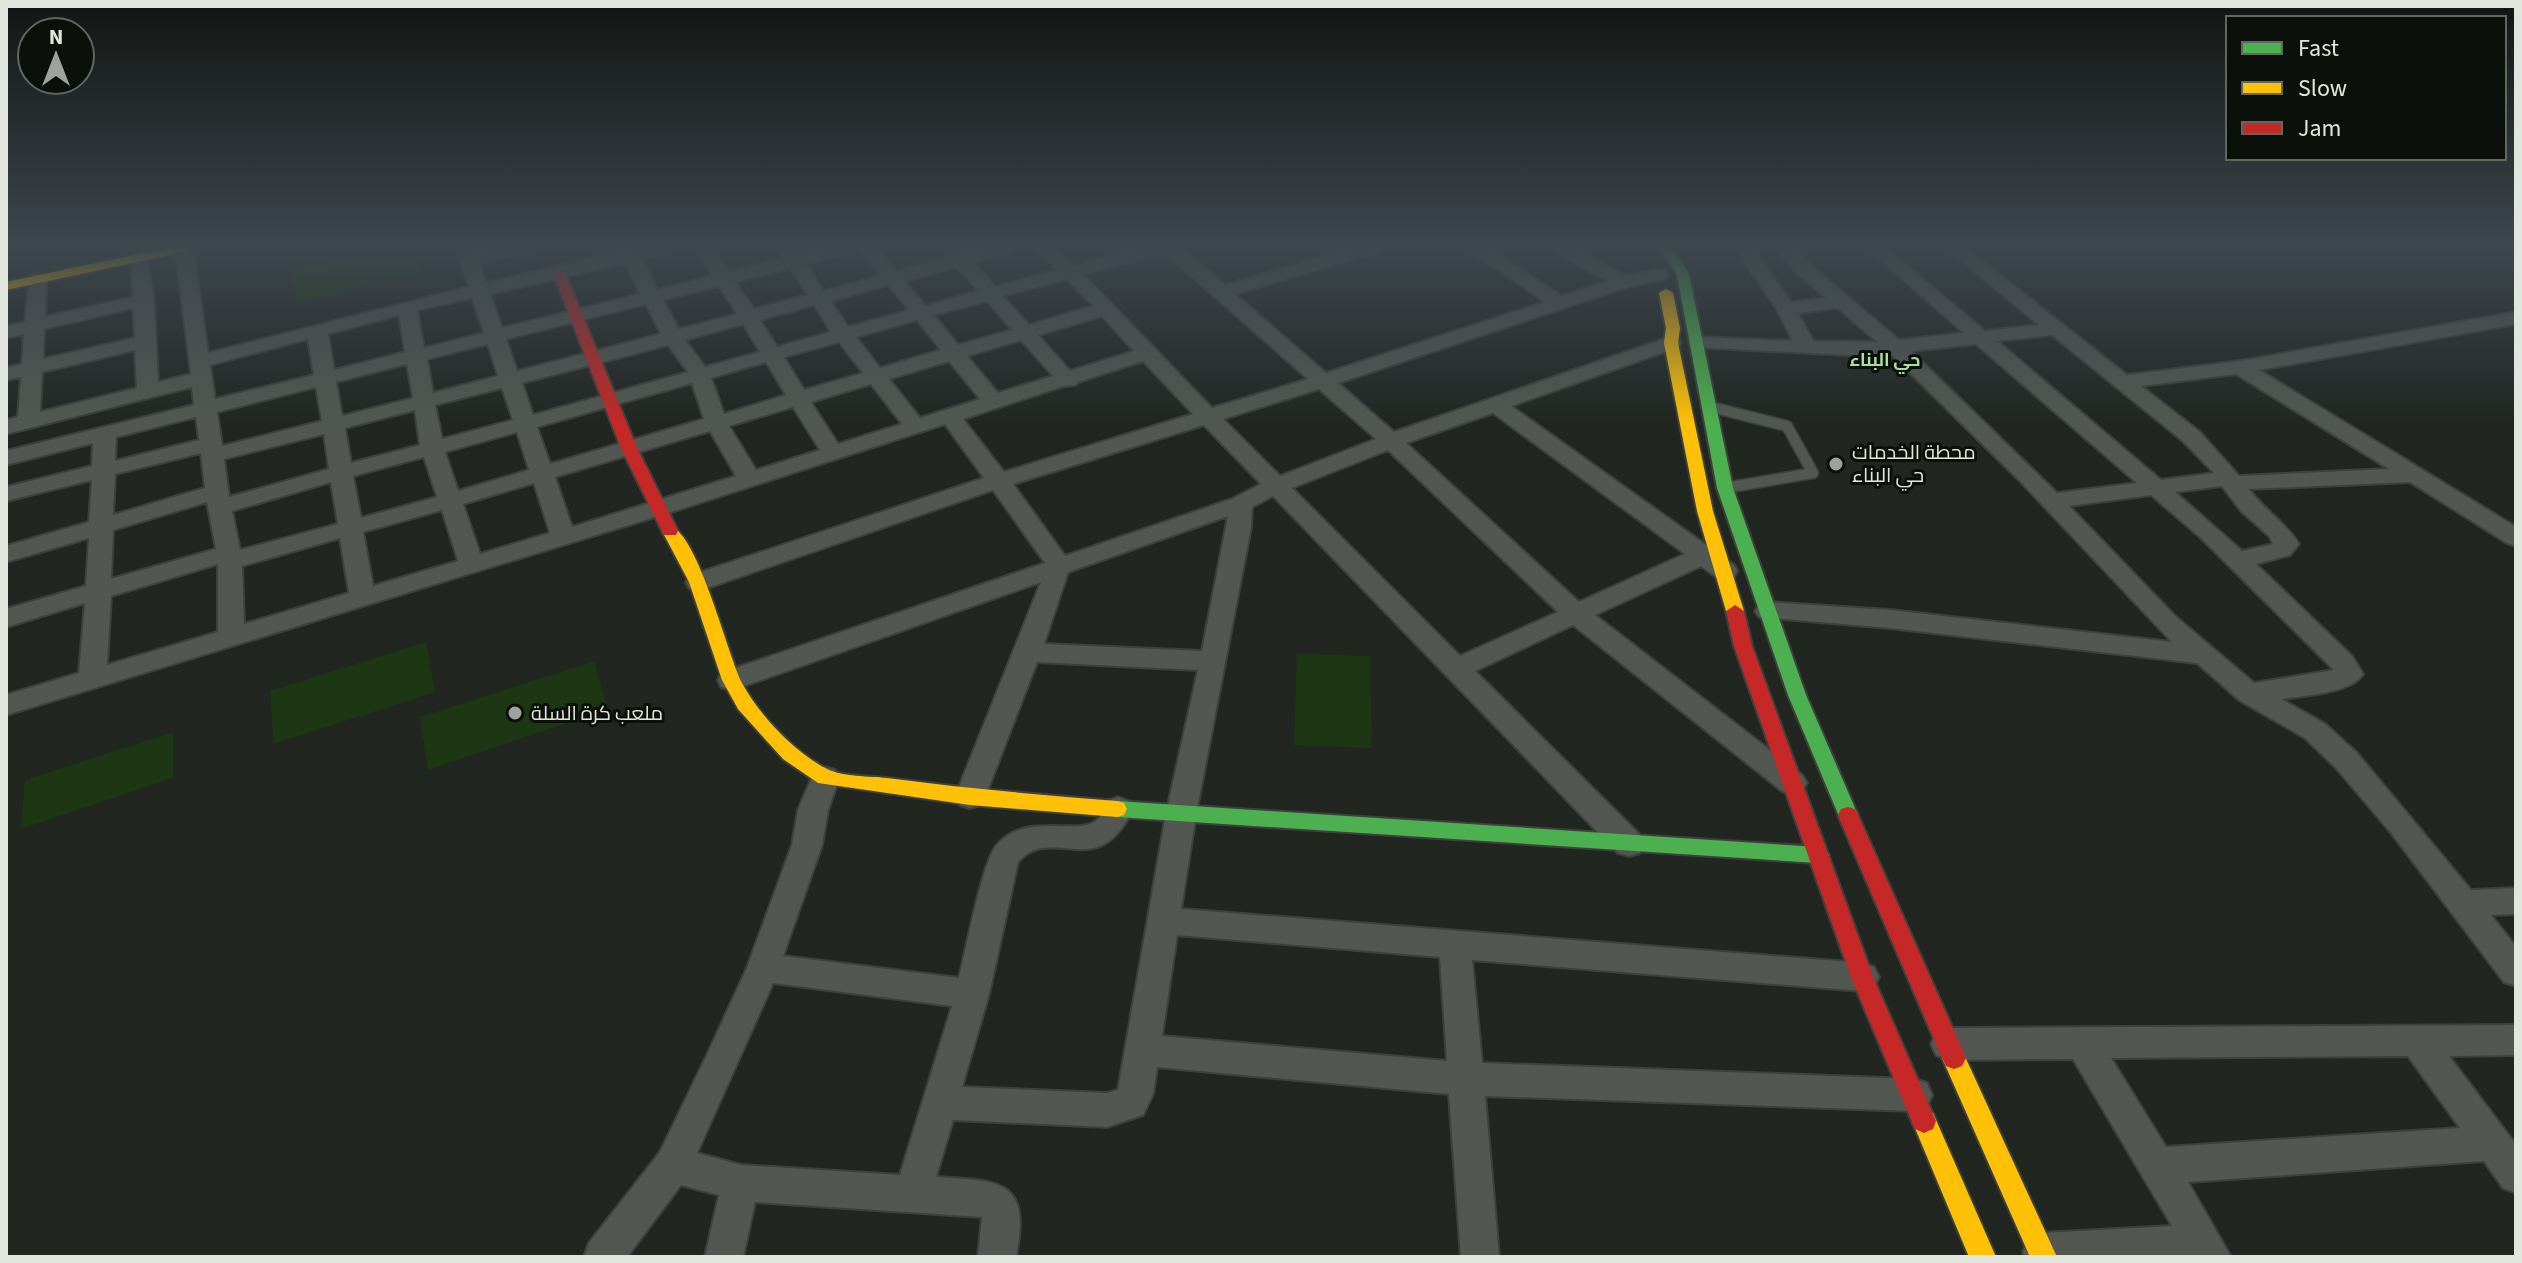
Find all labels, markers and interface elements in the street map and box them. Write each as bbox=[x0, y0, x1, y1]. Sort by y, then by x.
north arrow bbox=[16, 16, 96, 96]
legend bbox=[2226, 16, 2506, 160]
text: N bbox=[49, 21, 63, 53]
text: Fast bbox=[2298, 31, 2339, 66]
text: Slow bbox=[2298, 71, 2347, 106]
text: Jam bbox=[2298, 111, 2342, 146]
district label: حي البناء bbox=[1849, 348, 1921, 375]
place label: محطة الخدمات حي البناء bbox=[1852, 439, 1976, 491]
marker: محطة الخدمات حي البناء bbox=[1827, 455, 1845, 473]
place label: ملعب كرة السلة bbox=[531, 700, 663, 728]
marker: ملعب كرة السلة bbox=[506, 704, 524, 722]

